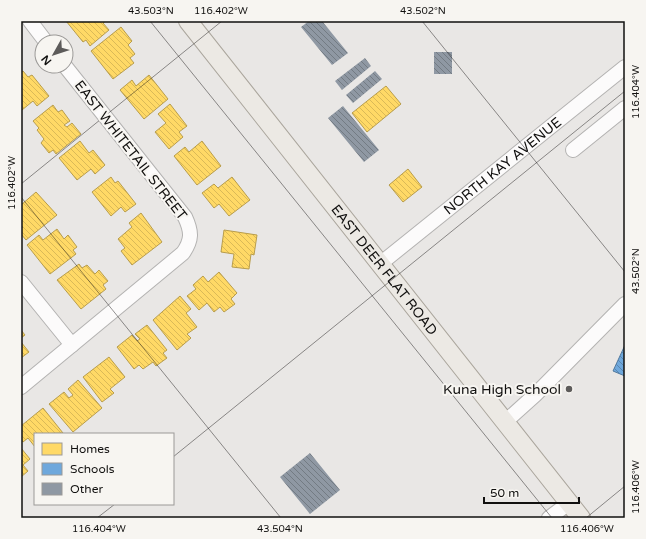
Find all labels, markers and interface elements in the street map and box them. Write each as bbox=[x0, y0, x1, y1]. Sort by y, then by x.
text: 43.503°N bbox=[128, 5, 174, 17]
text: 116.402°W bbox=[194, 5, 248, 17]
text: 43.502°N bbox=[400, 5, 446, 17]
north arrow bbox=[34, 34, 74, 74]
text: N bbox=[39, 52, 54, 68]
text: 116.404°W bbox=[630, 65, 642, 119]
street label: EAST WHITETAIL STREET bbox=[71, 77, 191, 224]
street label: NORTH KAY AVENUE bbox=[440, 114, 565, 218]
text: 116.402°W bbox=[6, 156, 18, 210]
street label: EAST DEER FLAT ROAD bbox=[327, 201, 441, 339]
text: 43.502°N bbox=[630, 248, 642, 294]
place label: Kuna High School bbox=[443, 381, 561, 398]
marker: Kuna High School bbox=[564, 384, 574, 394]
legend bbox=[34, 433, 174, 505]
text: Homes bbox=[70, 442, 110, 456]
text: 116.406°W bbox=[630, 460, 642, 514]
text: Schools bbox=[70, 462, 115, 476]
scale bar bbox=[484, 479, 579, 505]
text: Other bbox=[70, 482, 103, 496]
text: 50 m bbox=[490, 486, 519, 500]
text: 116.404°W bbox=[72, 523, 126, 535]
text: 43.504°N bbox=[257, 523, 303, 535]
text: 116.406°W bbox=[560, 523, 614, 535]

